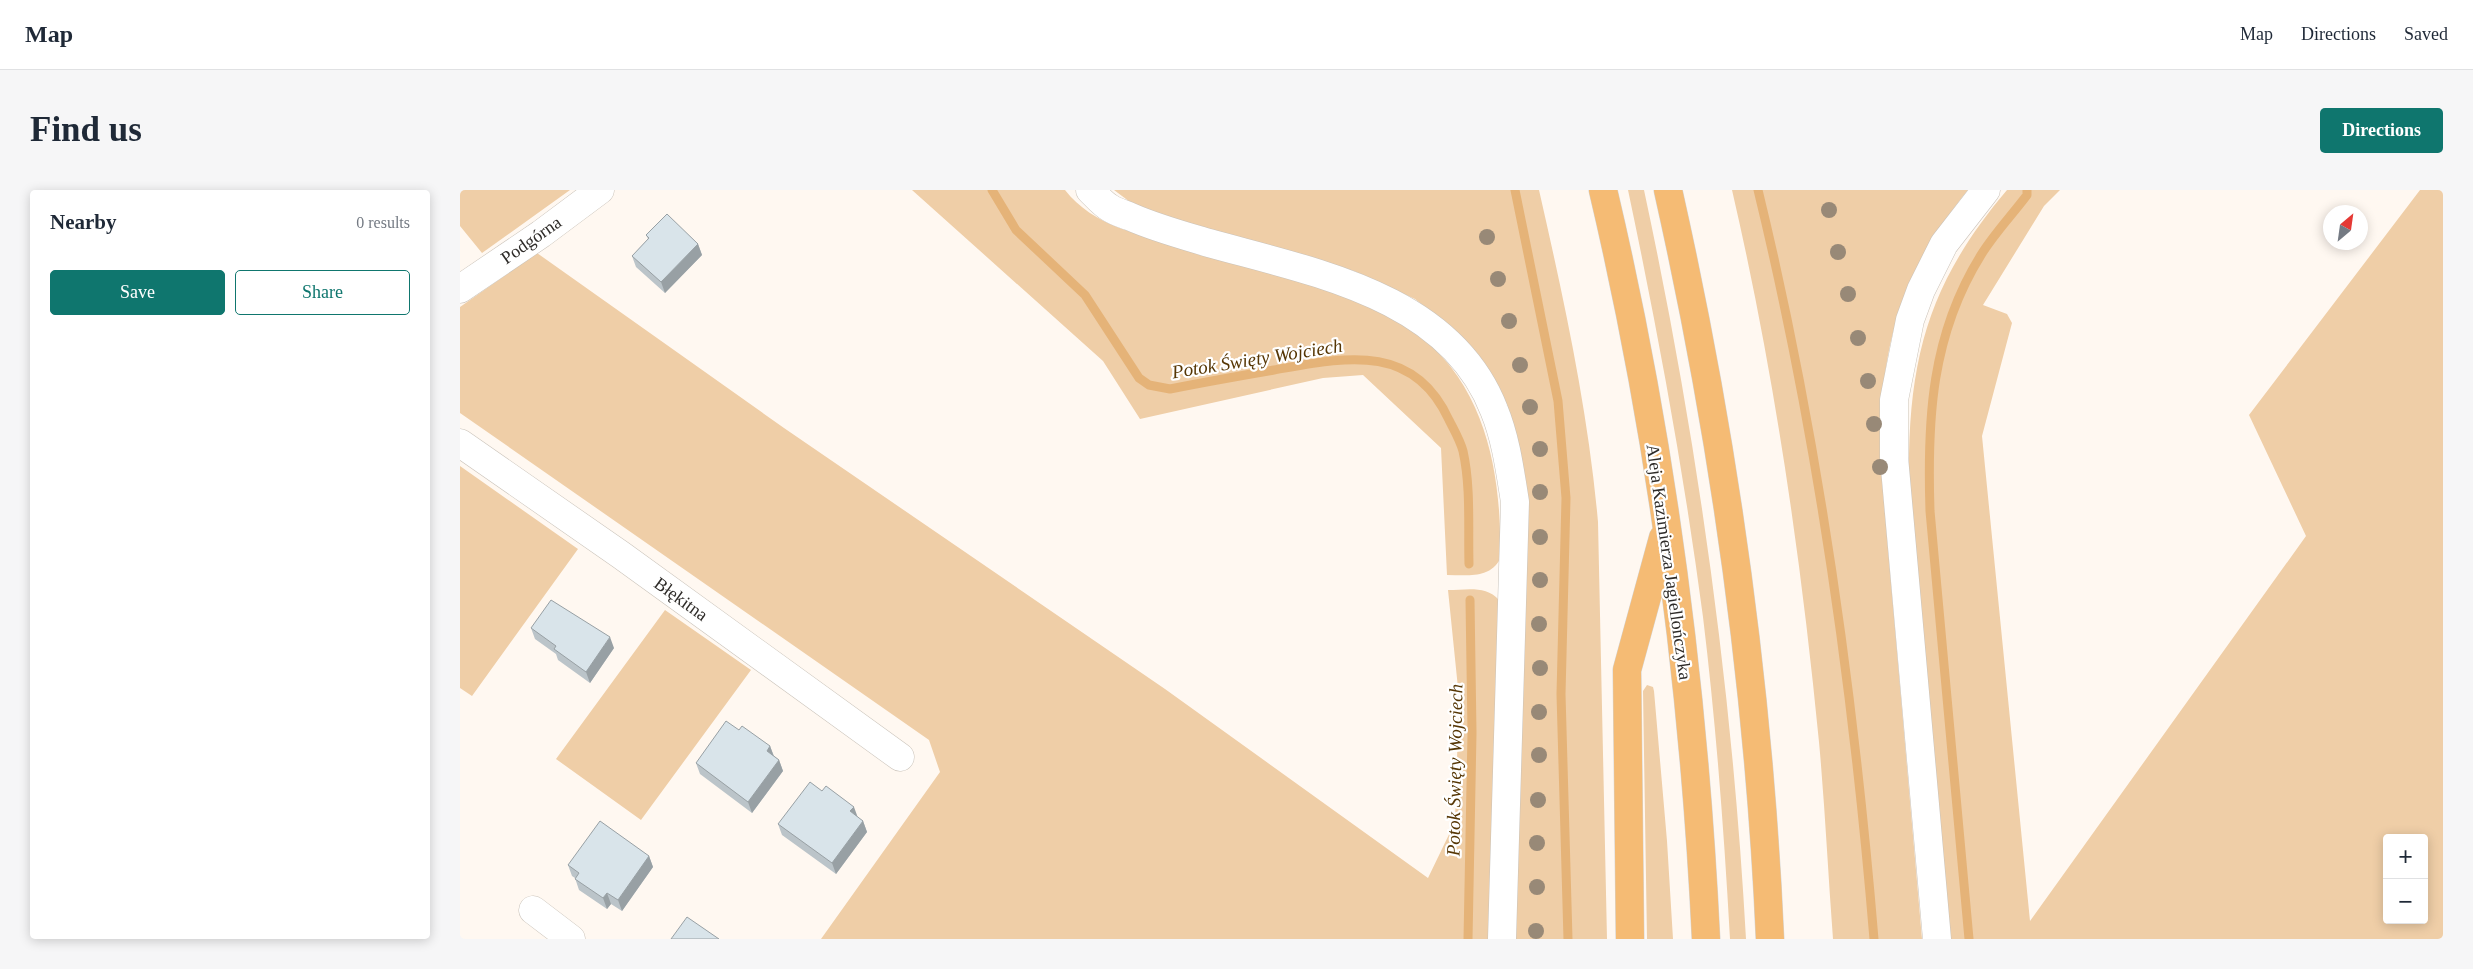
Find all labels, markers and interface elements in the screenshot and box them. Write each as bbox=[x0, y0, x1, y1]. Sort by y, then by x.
text: Map bbox=[25, 21, 73, 47]
text: Map bbox=[2240, 24, 2273, 44]
text: Directions bbox=[2301, 24, 2376, 44]
text: Saved bbox=[2404, 24, 2448, 44]
button: Directions bbox=[2320, 108, 2443, 153]
text: Find us bbox=[30, 110, 142, 149]
north arrow bbox=[2323, 205, 2368, 250]
text: Nearby bbox=[50, 210, 117, 234]
street label: Podgórna bbox=[497, 212, 565, 268]
text: 0 results bbox=[356, 214, 410, 231]
button: Save bbox=[50, 270, 225, 315]
button: Share bbox=[235, 270, 410, 315]
water label: Potok Święty Wojciech bbox=[1169, 335, 1344, 383]
street label: Aleja Kazimierza Jagiellończyka bbox=[1643, 443, 1695, 681]
street label: Błękitna bbox=[650, 573, 712, 625]
water label: Potok Święty Wojciech bbox=[1442, 684, 1467, 857]
map controls bbox=[2383, 834, 2428, 924]
button: + bbox=[2383, 834, 2428, 879]
button: − bbox=[2383, 879, 2428, 924]

